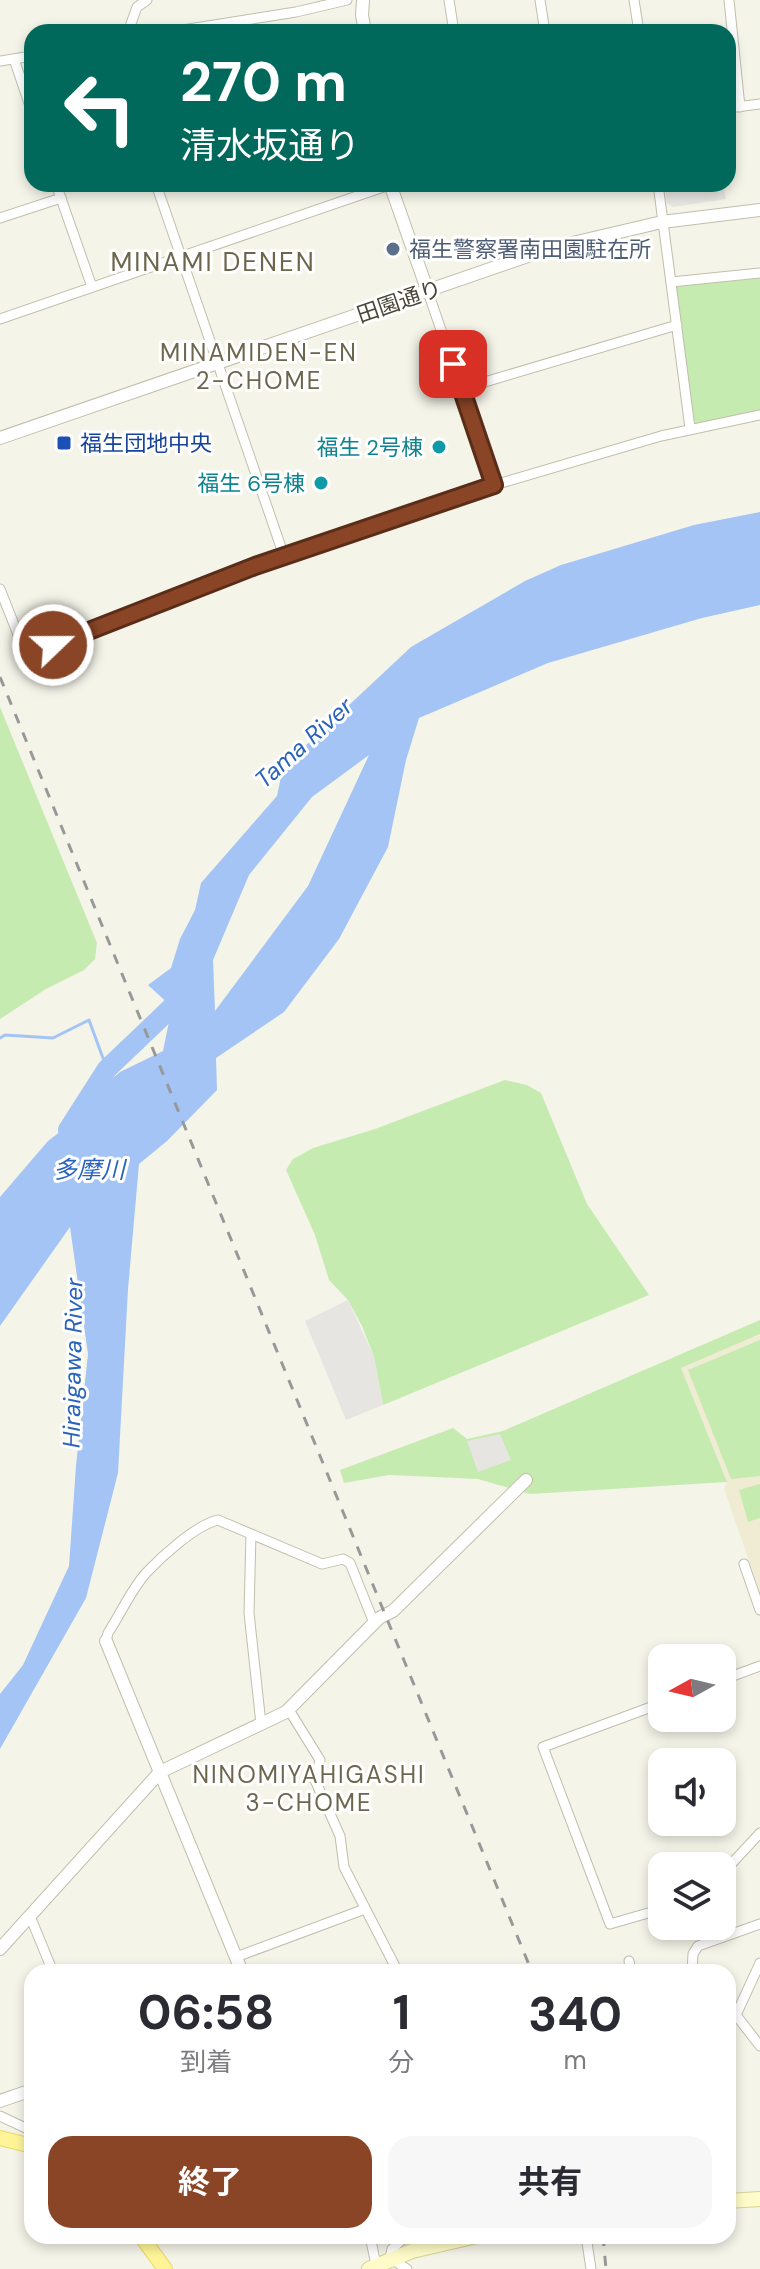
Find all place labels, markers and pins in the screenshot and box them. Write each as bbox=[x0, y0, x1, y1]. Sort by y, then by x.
place label: 福生警察署南田園駐在所 bbox=[409, 235, 651, 264]
marker: 福生警察署南田園駐在所 bbox=[384, 240, 402, 258]
pin bbox=[419, 330, 487, 398]
place label: 福生団地中央 bbox=[80, 429, 212, 458]
place label: 福生 2号棟 bbox=[316, 433, 423, 462]
marker: 福生団地中央 bbox=[55, 434, 73, 452]
marker: 福生 2号棟 bbox=[430, 438, 448, 456]
place label: 福生 6号棟 bbox=[197, 469, 305, 498]
marker: 福生 6号棟 bbox=[312, 474, 330, 492]

